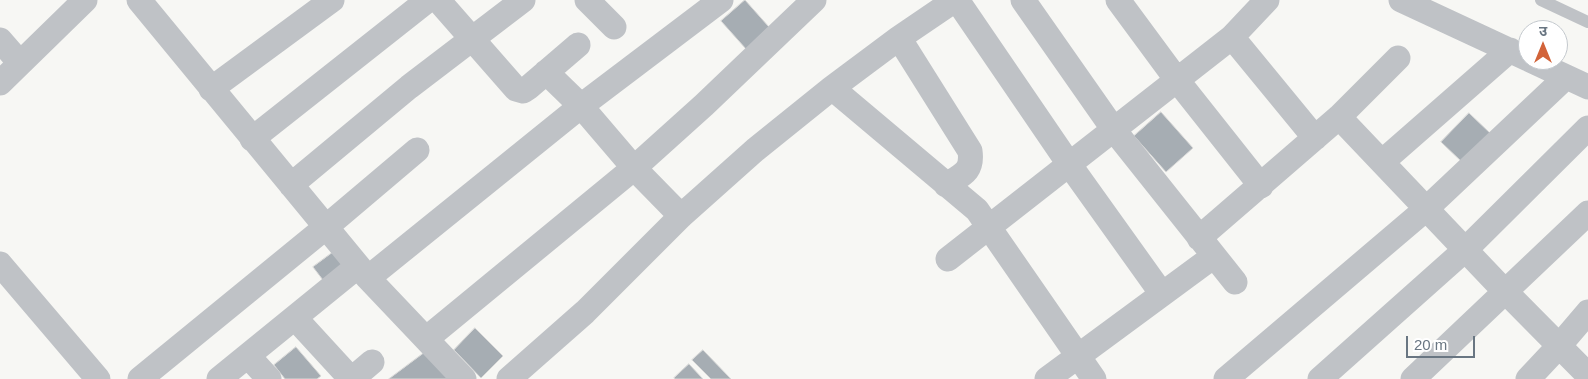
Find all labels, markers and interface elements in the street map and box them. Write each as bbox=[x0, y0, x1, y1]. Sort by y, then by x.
north arrow bbox=[1518, 20, 1568, 70]
text: उ bbox=[1539, 23, 1547, 39]
scale bar bbox=[1408, 326, 1477, 358]
text: 20 m bbox=[1414, 336, 1447, 353]

